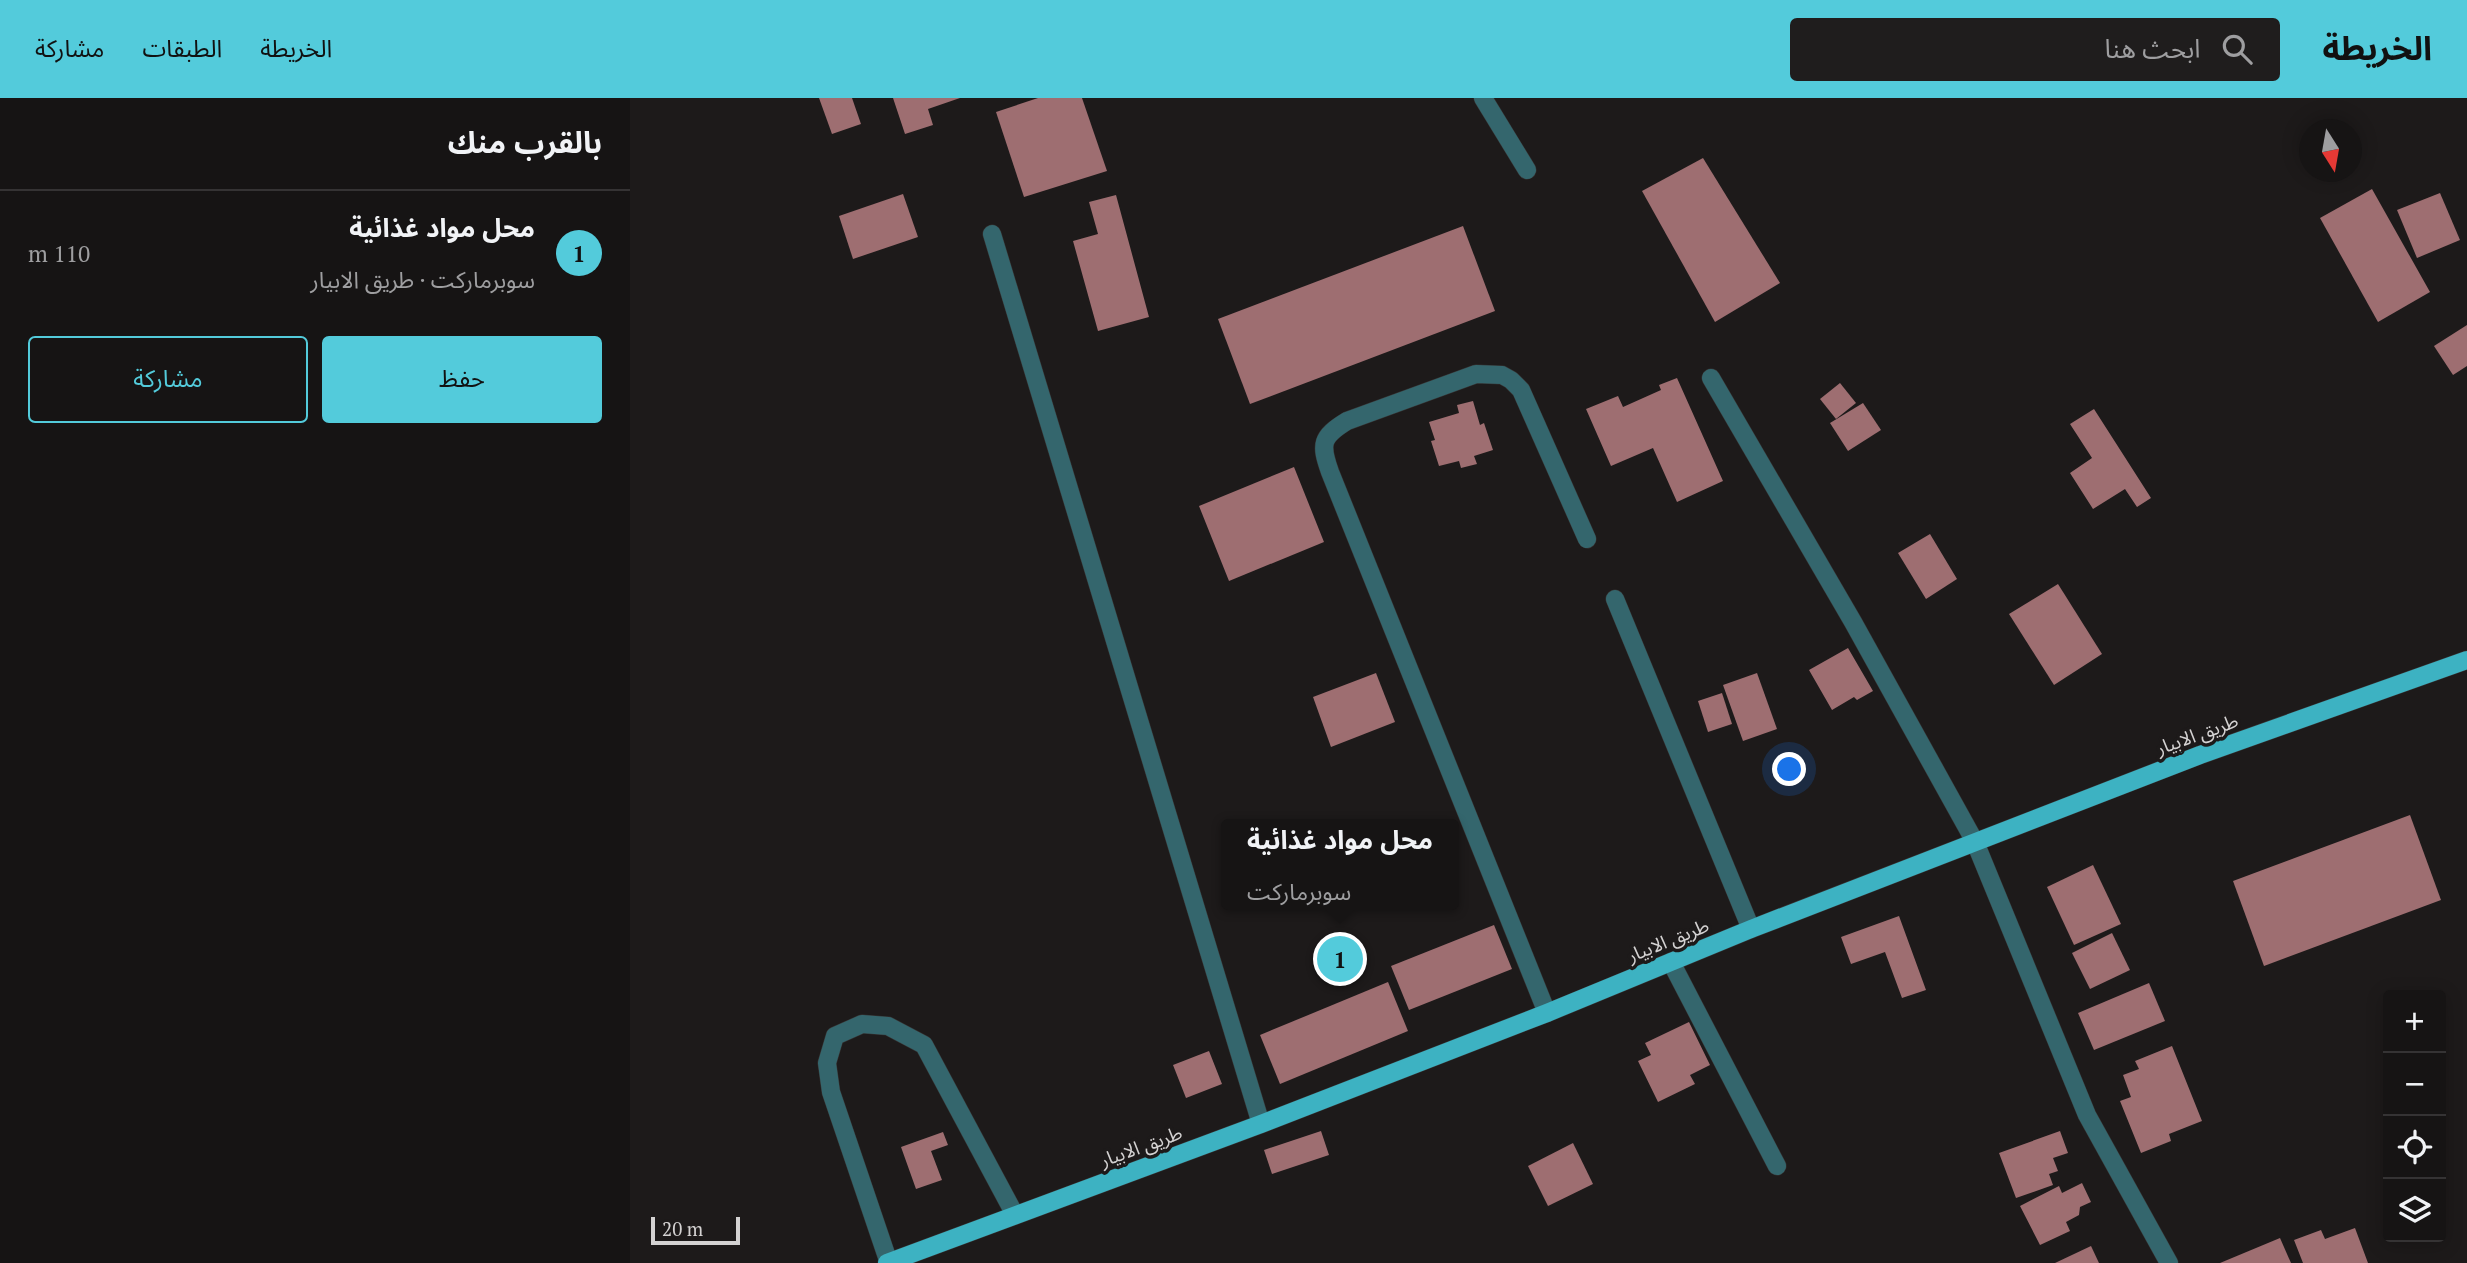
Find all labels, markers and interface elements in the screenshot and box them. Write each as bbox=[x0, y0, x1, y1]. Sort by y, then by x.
search box bbox=[1790, 18, 2280, 81]
text: الخريطة bbox=[2322, 26, 2432, 69]
icon: search bbox=[2218, 30, 2256, 68]
text: ابحث هنا bbox=[2105, 31, 2200, 65]
text: مشاركة bbox=[35, 32, 104, 64]
text: الطبقات bbox=[142, 32, 222, 64]
text: الخريطة bbox=[260, 32, 332, 64]
north arrow bbox=[2299, 119, 2362, 182]
text: بالقرب منك bbox=[448, 122, 602, 162]
text: محل مواد غذائية bbox=[349, 210, 535, 244]
text: 110 m bbox=[28, 238, 90, 269]
text: 1 bbox=[573, 238, 586, 269]
text: سوبرماركت · طريق الابيار bbox=[310, 264, 535, 295]
button: مشاركة bbox=[28, 336, 308, 423]
button: حفظ bbox=[322, 336, 602, 423]
street label: طريق الابيار bbox=[2151, 707, 2242, 760]
your location bbox=[1772, 752, 1806, 786]
popup bbox=[1221, 819, 1459, 910]
text: محل مواد غذائية bbox=[1247, 822, 1433, 856]
text: سوبرماركت bbox=[1247, 876, 1351, 907]
street label: طريق الابيار bbox=[1622, 912, 1712, 968]
pin: 1 bbox=[1317, 933, 1363, 985]
map controls bbox=[2383, 990, 2446, 1242]
button: + bbox=[2383, 990, 2446, 1053]
button: − bbox=[2383, 1053, 2446, 1116]
button: locate bbox=[2383, 1116, 2446, 1179]
street label: طريق الابيار bbox=[1095, 1119, 1186, 1172]
button: layers bbox=[2383, 1179, 2446, 1242]
scale bar bbox=[651, 1214, 740, 1246]
text: 20 m bbox=[662, 1216, 703, 1241]

